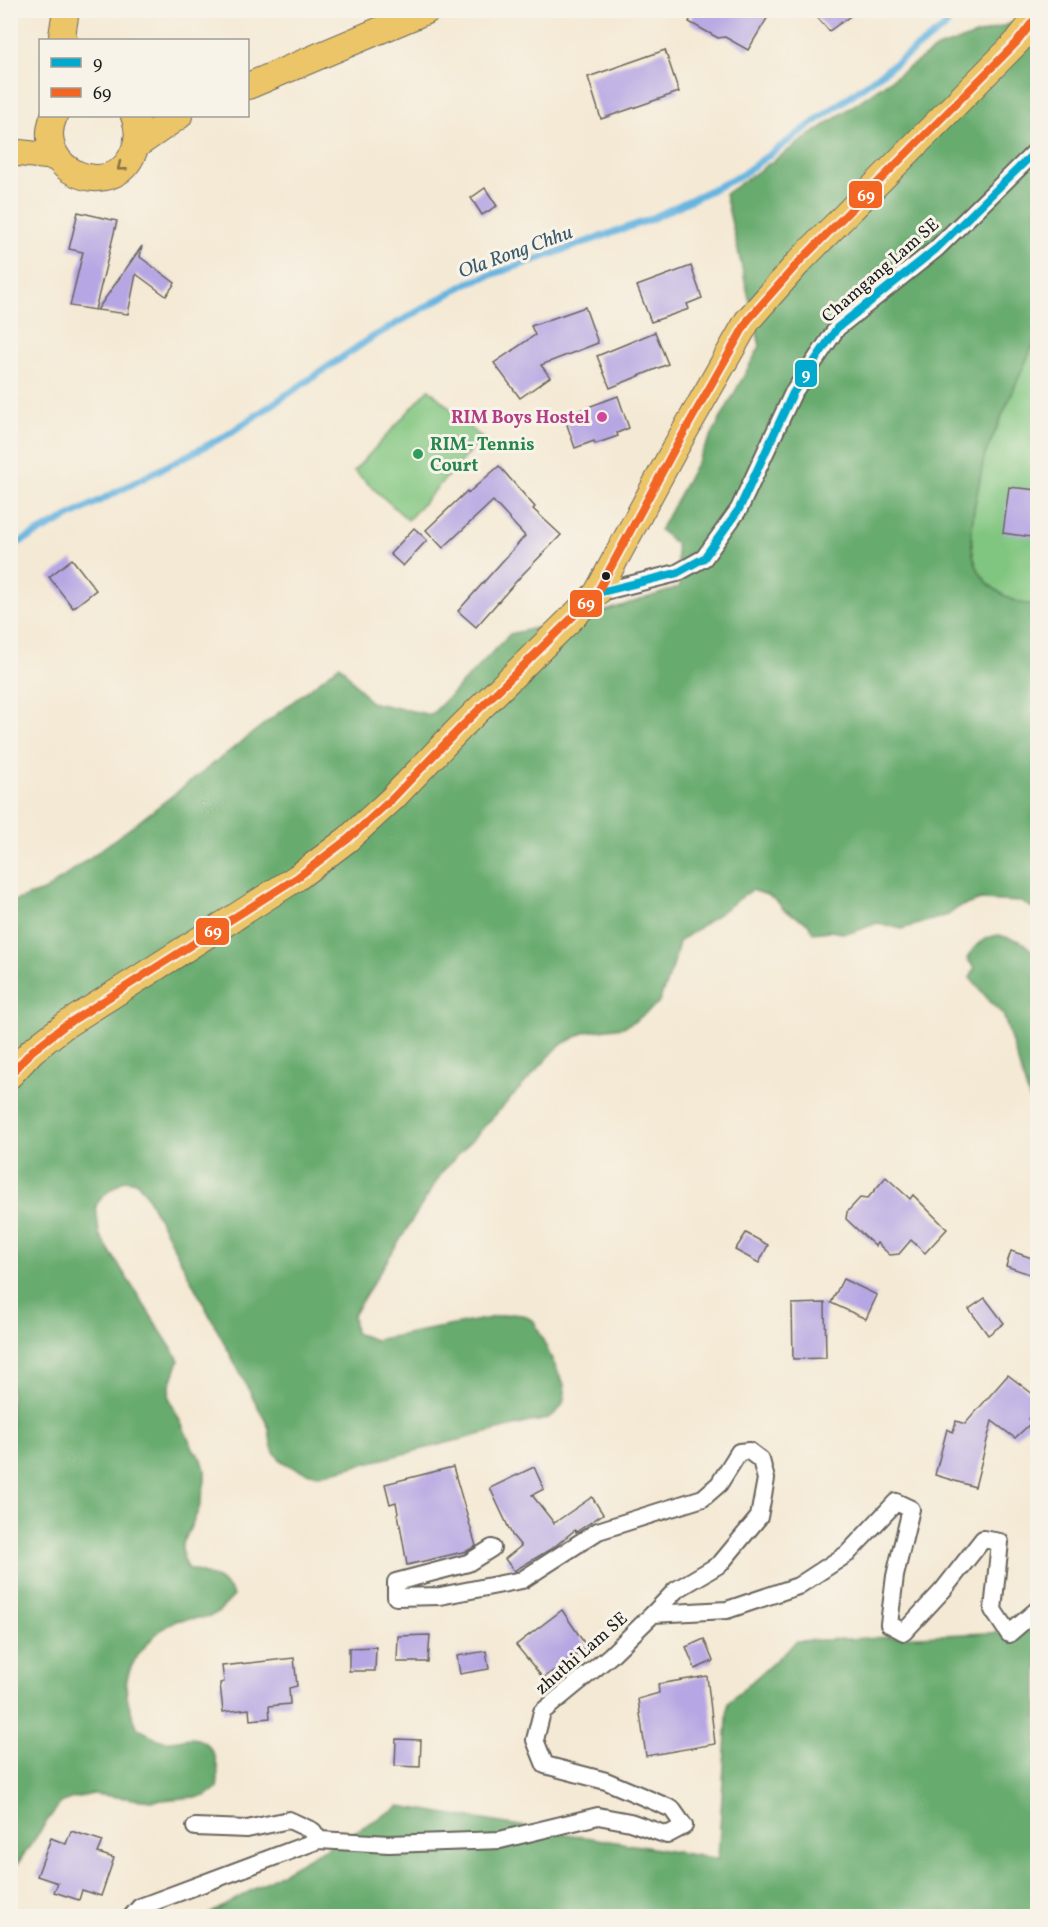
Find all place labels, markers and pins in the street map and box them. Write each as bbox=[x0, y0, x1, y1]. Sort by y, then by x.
place label: RIM Boys Hostel bbox=[451, 406, 590, 431]
marker: RIM Boys Hostel bbox=[595, 410, 609, 424]
place label: RIM- Tennis Court bbox=[430, 433, 535, 479]
marker: RIM- Tennis Court bbox=[411, 447, 425, 461]
unlabelled marker bbox=[600, 570, 612, 582]

